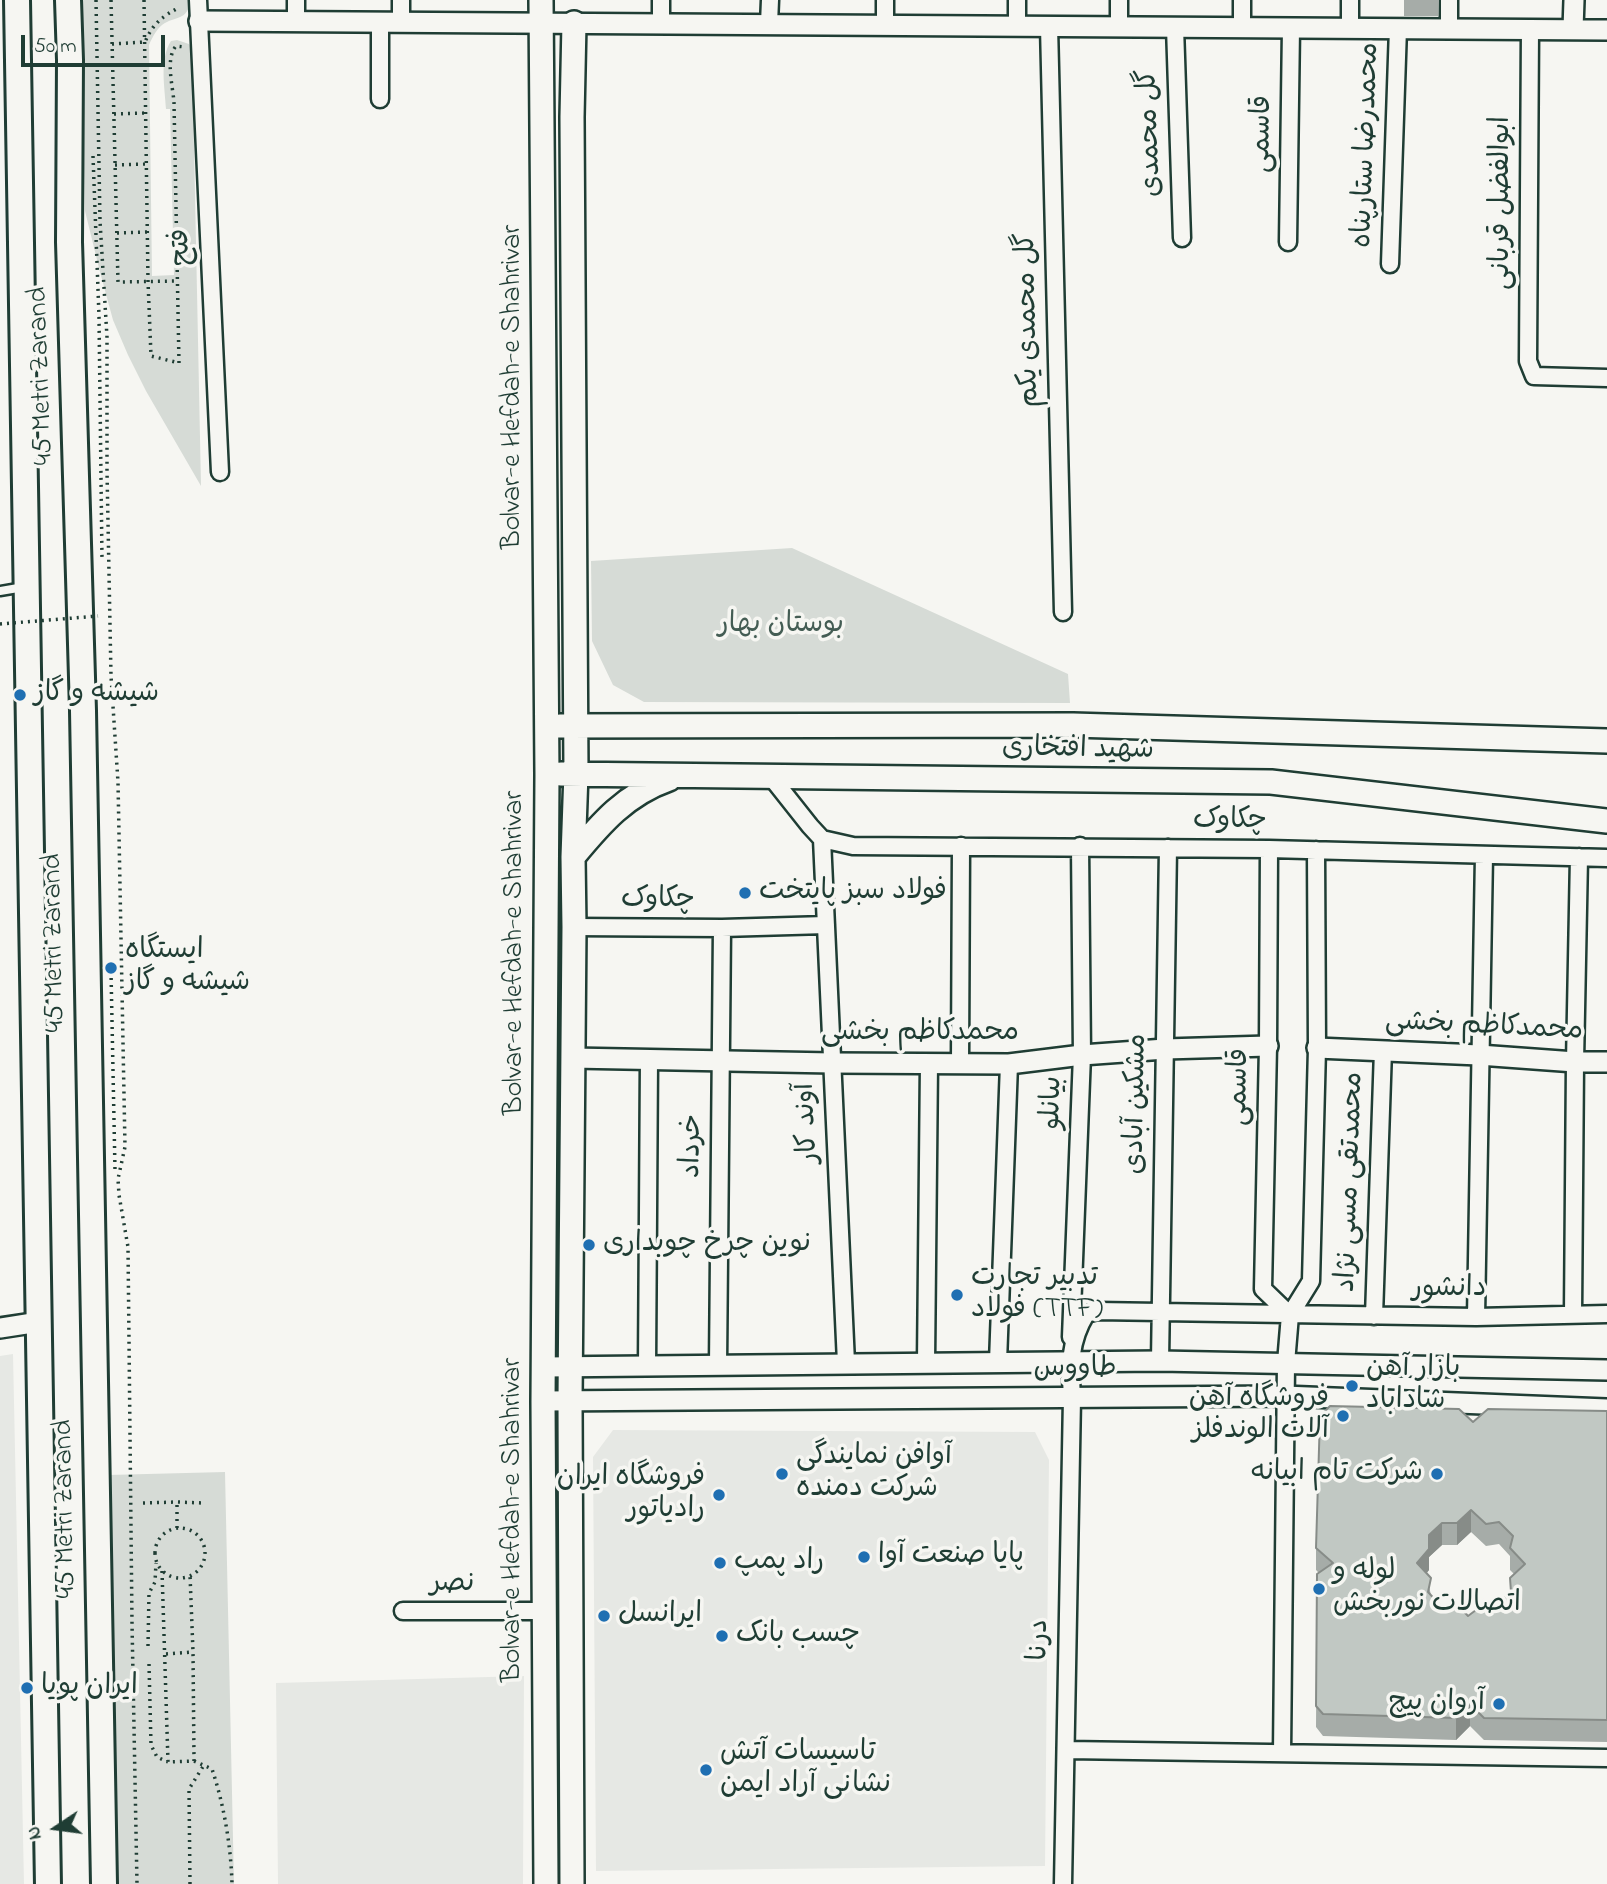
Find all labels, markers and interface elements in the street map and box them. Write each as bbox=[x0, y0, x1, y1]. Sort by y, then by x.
scale bar bbox=[24, 21, 168, 65]
text: 50 m bbox=[34, 32, 77, 62]
street label: محمدرضا ستارپناه bbox=[1348, 42, 1388, 248]
street label: گل محمدی bbox=[1133, 68, 1171, 198]
street label: قاسمی bbox=[1247, 95, 1281, 173]
street label: ابوالفضل قربانی bbox=[1486, 116, 1520, 290]
street label: Bolvar-e Hefdah-e Shahrivar bbox=[497, 225, 531, 549]
street label: فتح bbox=[165, 227, 201, 267]
street label: گل محمدی یکم bbox=[1012, 232, 1048, 408]
street label: 45 Metri Zarand bbox=[23, 286, 63, 466]
park label: بوستان بهار bbox=[718, 609, 844, 643]
place label: شیشه و گاز bbox=[34, 678, 159, 712]
marker: شیشه و گاز bbox=[12, 687, 28, 703]
street label: شهید افتخاری bbox=[1002, 733, 1154, 769]
street label: Bolvar-e Hefdah-e Shahrivar bbox=[499, 791, 533, 1115]
street label: چکاوک bbox=[1193, 805, 1267, 839]
street label: 45 Metri Zarand bbox=[38, 853, 74, 1033]
place label: فولاد سبز پایتخت bbox=[759, 876, 947, 910]
street label: چکاوک bbox=[621, 884, 695, 918]
marker: فولاد سبز پایتخت bbox=[737, 885, 753, 901]
place label: ایستگاه شیشه و گاز bbox=[125, 935, 250, 1001]
marker: ایستگاه شیشه و گاز bbox=[103, 960, 119, 976]
street label: محمدکاظم بخشی bbox=[1384, 1006, 1584, 1050]
street label: محمدکاظم بخشی bbox=[821, 1017, 1019, 1051]
street label: مشکین آبادی bbox=[1120, 1033, 1156, 1175]
street label: قاسمی bbox=[1224, 1048, 1258, 1126]
street label: محمدتقی مسی نژاد bbox=[1331, 1071, 1373, 1293]
street label: بیانلو bbox=[1036, 1075, 1072, 1131]
street label: آوند کار bbox=[790, 1082, 828, 1164]
street label: خرداد bbox=[677, 1114, 711, 1178]
place label: نوین چرخ چوبداری bbox=[603, 1228, 811, 1262]
marker: نوین چرخ چوبداری bbox=[581, 1237, 597, 1253]
place label: تدبیر تجارت فولاد (TTF) bbox=[971, 1262, 1103, 1328]
street label: دانشور bbox=[1412, 1273, 1486, 1307]
marker: تدبیر تجارت فولاد (TTF) bbox=[949, 1287, 965, 1303]
street label: طاووس bbox=[1033, 1353, 1117, 1387]
place label: بازار آهن شاداباد bbox=[1366, 1353, 1460, 1419]
street label: Bolvar-e Hefdah-e Shahrivar bbox=[497, 1358, 531, 1682]
marker: بازار آهن شاداباد bbox=[1344, 1378, 1360, 1394]
place label: فروشگاه آهن آلات الوندفلز bbox=[1189, 1383, 1329, 1449]
marker: فروشگاه آهن آلات الوندفلز bbox=[1335, 1408, 1351, 1424]
street label: 45 Metri Zarand bbox=[49, 1419, 85, 1599]
place label: آوافن نمایندگی شرکت دمنده bbox=[796, 1441, 952, 1507]
place label: شرکت تام ابیانه bbox=[1250, 1457, 1423, 1491]
place label: فروشگاه ایران رادیاتور bbox=[557, 1462, 705, 1528]
marker: آوافن نمایندگی شرکت دمنده bbox=[774, 1466, 790, 1482]
marker: شرکت تام ابیانه bbox=[1429, 1466, 1445, 1482]
marker: فروشگاه ایران رادیاتور bbox=[711, 1487, 727, 1503]
place label: پایا صنعت آوا bbox=[878, 1540, 1024, 1574]
place label: راد پمپ bbox=[734, 1546, 824, 1580]
marker: پایا صنعت آوا bbox=[856, 1549, 872, 1565]
marker: راد پمپ bbox=[712, 1555, 728, 1571]
place label: لوله و اتصالات نوربخش bbox=[1333, 1556, 1521, 1622]
street label: نصر bbox=[430, 1568, 474, 1602]
marker: لوله و اتصالات نوربخش bbox=[1311, 1581, 1327, 1597]
place label: ایرانسل bbox=[618, 1599, 702, 1633]
marker: ایرانسل bbox=[596, 1608, 612, 1624]
place label: چسب بانک bbox=[736, 1619, 860, 1653]
street label: درنا bbox=[1024, 1619, 1058, 1661]
marker: چسب بانک bbox=[714, 1628, 730, 1644]
place label: ایران پویا bbox=[41, 1671, 138, 1705]
marker: ایران پویا bbox=[19, 1680, 35, 1696]
place label: آروان پیچ bbox=[1389, 1687, 1485, 1721]
marker: آروان پیچ bbox=[1491, 1696, 1507, 1712]
place label: تاسیسات آتش نشانی آراد ایمن bbox=[720, 1737, 891, 1803]
marker: تاسیسات آتش نشانی آراد ایمن bbox=[698, 1762, 714, 1778]
north arrow bbox=[21, 1793, 91, 1863]
text: N bbox=[20, 1824, 50, 1842]

